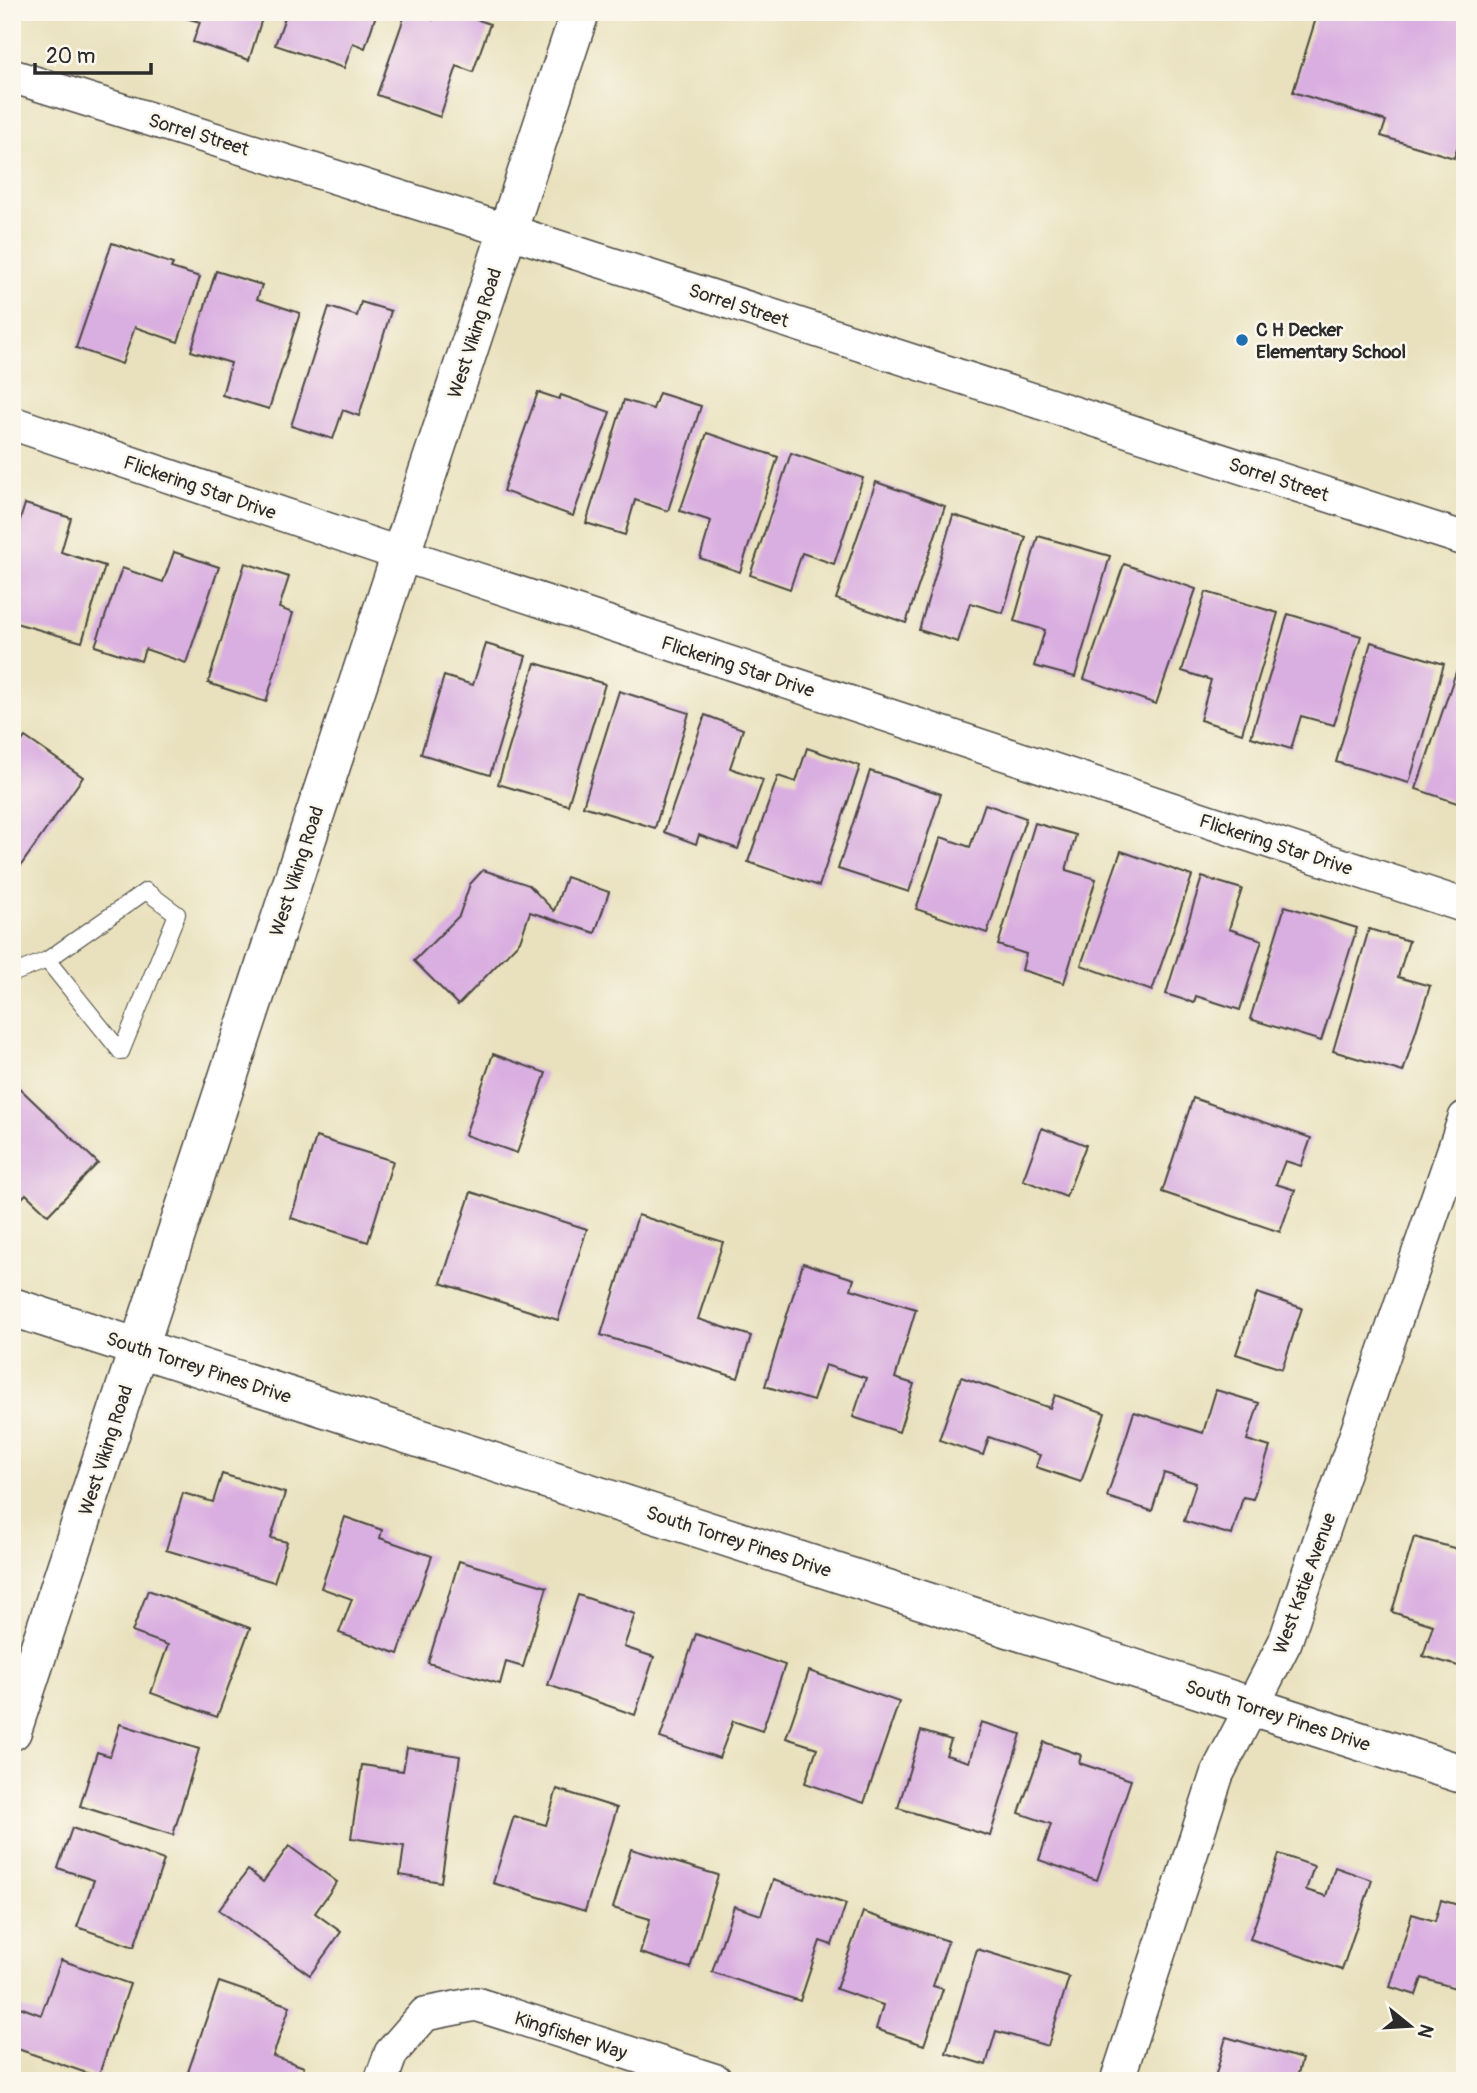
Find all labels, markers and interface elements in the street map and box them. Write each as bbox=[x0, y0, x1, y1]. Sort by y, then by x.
scale bar bbox=[35, 32, 150, 76]
text: 20 m bbox=[46, 43, 95, 70]
street label: Sorrel Street bbox=[145, 108, 252, 162]
street label: West Viking Road bbox=[443, 265, 507, 401]
street label: Sorrel Street bbox=[686, 278, 792, 334]
place label: C H Decker Elementary School bbox=[1256, 318, 1406, 364]
marker: C H Decker Elementary School bbox=[1234, 332, 1250, 348]
street label: Flickering Star Drive bbox=[120, 451, 280, 525]
street label: Sorrel Street bbox=[1226, 452, 1332, 508]
street label: Flickering Star Drive bbox=[658, 631, 818, 703]
street label: West Viking Road bbox=[265, 803, 329, 939]
street label: Flickering Star Drive bbox=[1196, 809, 1356, 881]
street label: South Torrey Pines Drive bbox=[103, 1327, 295, 1409]
street label: West Viking Road bbox=[74, 1382, 138, 1518]
street label: South Torrey Pines Drive bbox=[643, 1501, 835, 1583]
street label: West Katie Avenue bbox=[1268, 1509, 1342, 1657]
street label: South Torrey Pines Drive bbox=[1182, 1675, 1374, 1757]
north arrow bbox=[1376, 1992, 1446, 2062]
street label: Kingfisher Way bbox=[511, 2006, 630, 2065]
text: N bbox=[1412, 2021, 1439, 2041]

